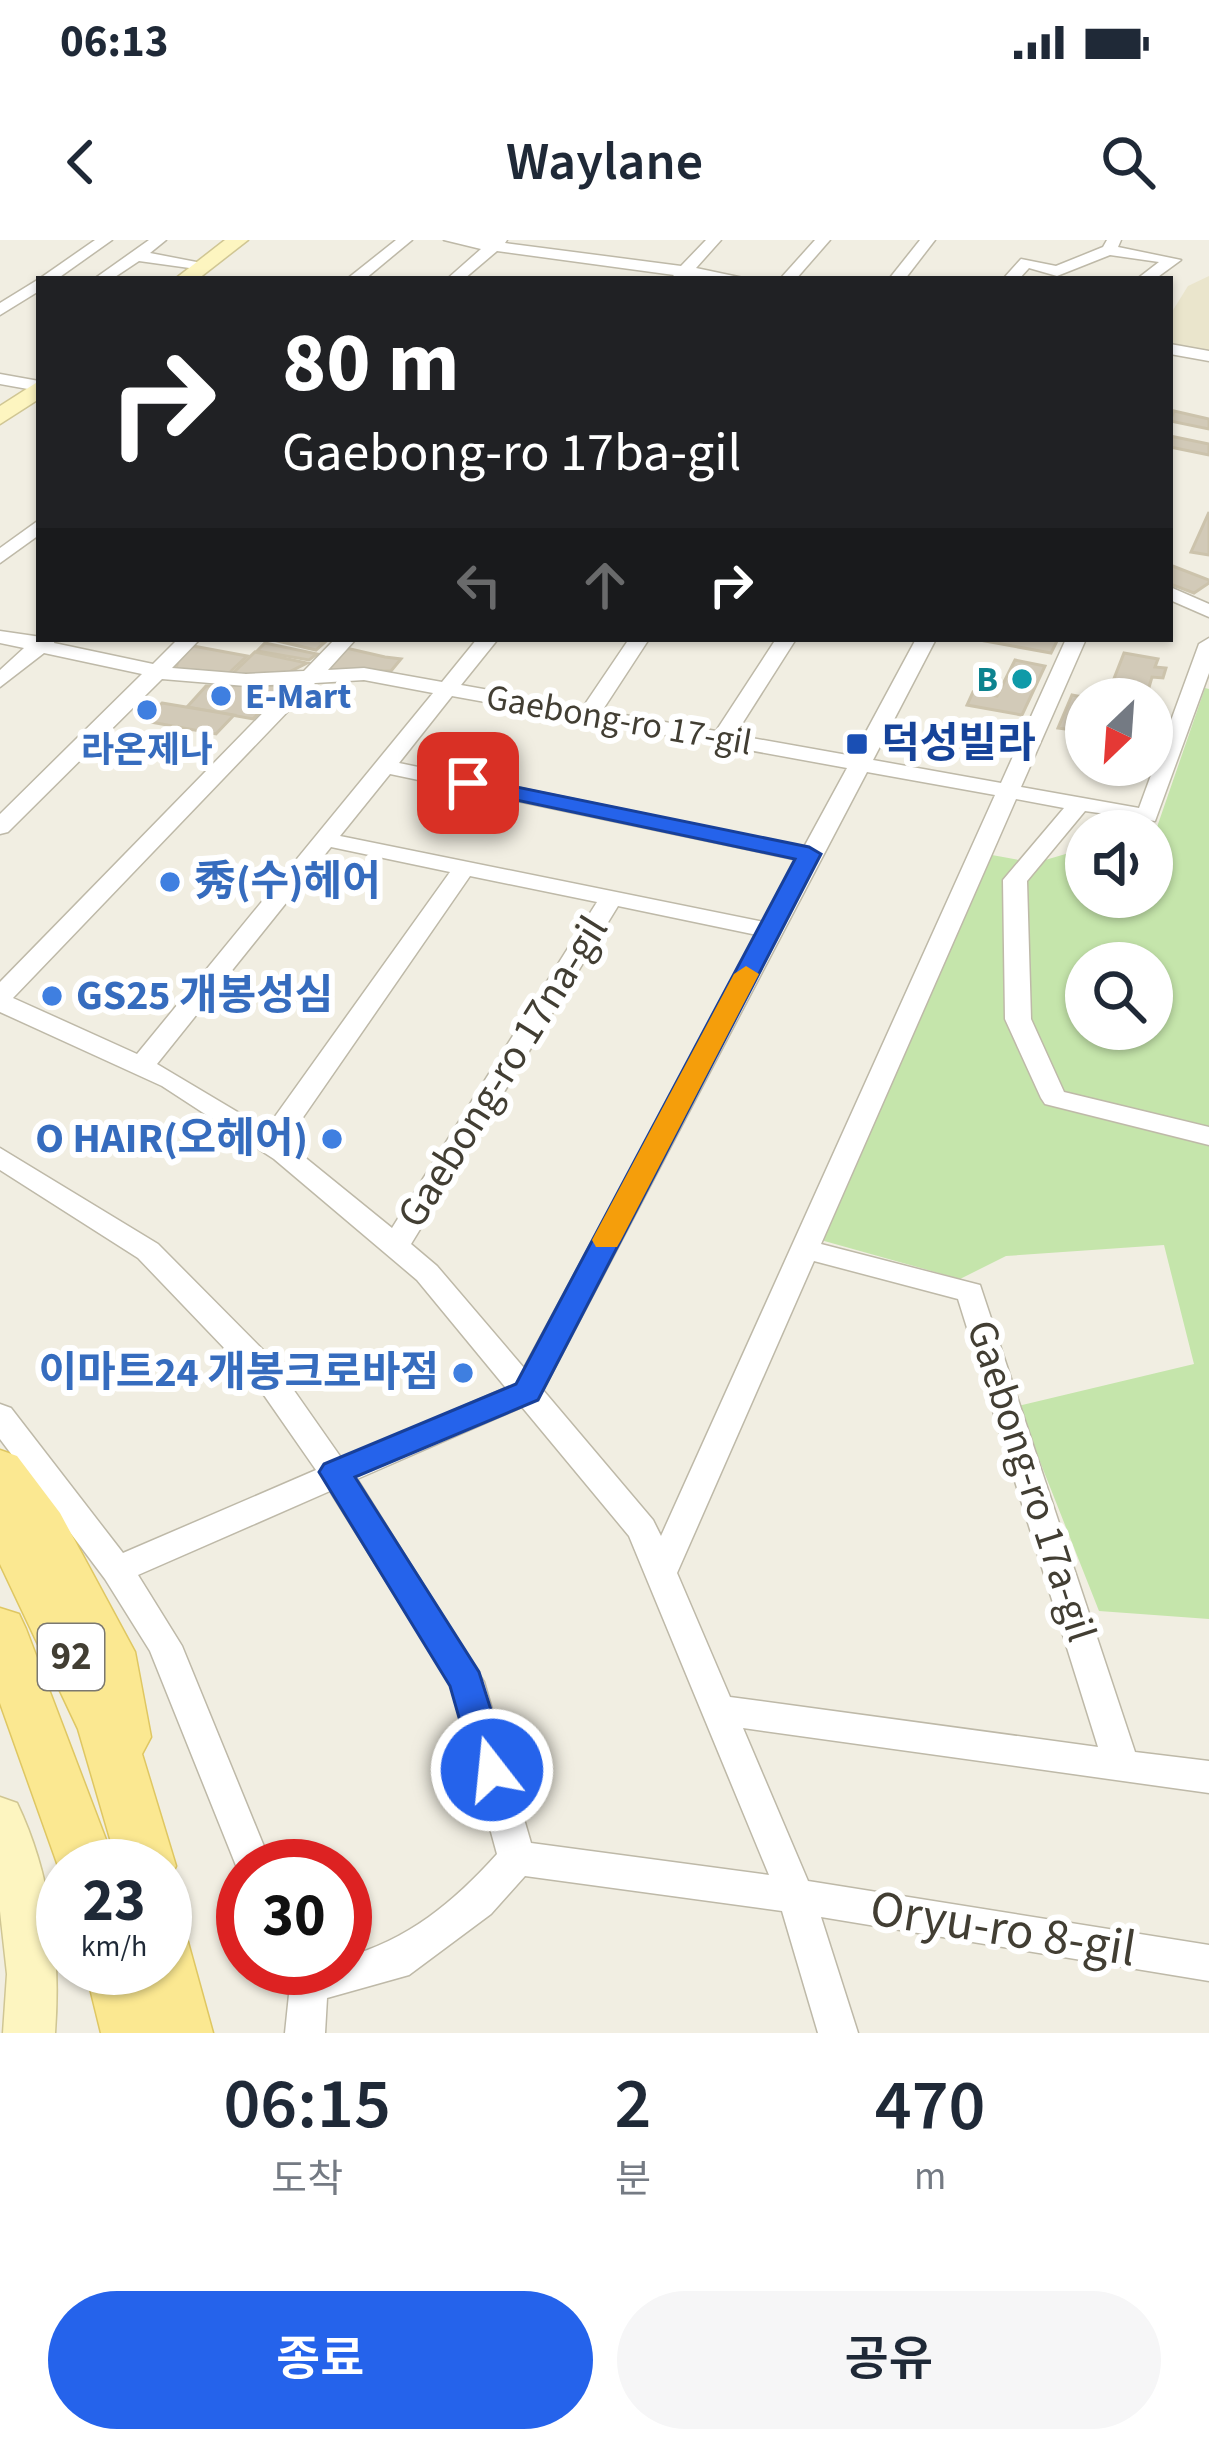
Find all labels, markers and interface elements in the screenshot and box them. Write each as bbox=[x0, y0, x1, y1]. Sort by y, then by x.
text: 06:13 bbox=[60, 10, 169, 74]
text: Waylane bbox=[506, 124, 703, 201]
icon: back bbox=[48, 129, 114, 195]
icon: search bbox=[1095, 129, 1161, 195]
text: 80 m bbox=[282, 304, 460, 424]
icon: right bbox=[84, 324, 240, 480]
text: Gaebong-ro 17ba-gil bbox=[282, 415, 741, 492]
icon: left bbox=[446, 552, 512, 618]
icon: ahead bbox=[572, 552, 638, 618]
icon: right bbox=[698, 552, 764, 618]
place label: B bbox=[976, 654, 998, 705]
marker: B bbox=[1009, 666, 1035, 692]
place label: E-Mart bbox=[245, 671, 351, 722]
street label: Gaebong-ro 17-gil bbox=[482, 672, 756, 768]
north arrow bbox=[1065, 678, 1173, 786]
map controls bbox=[1065, 678, 1173, 1050]
marker: E-Mart bbox=[208, 683, 234, 709]
marker: 라온제나 bbox=[134, 697, 160, 723]
place label: 덕성빌라 bbox=[881, 714, 1036, 774]
place label: 라온제나 bbox=[81, 725, 213, 776]
marker: 덕성빌라 bbox=[844, 731, 870, 757]
pin bbox=[417, 732, 519, 834]
icon: arrive bbox=[435, 750, 501, 816]
button: sound bbox=[1065, 810, 1173, 918]
place label: 秀(수)헤어 bbox=[194, 852, 381, 912]
marker: 秀(수)헤어 bbox=[157, 869, 183, 895]
street label: Gaebong-ro 17na-gil bbox=[383, 904, 623, 1240]
button: search bbox=[1065, 942, 1173, 1050]
place label: GS25 개봉성심 bbox=[76, 966, 333, 1026]
marker: GS25 개봉성심 bbox=[39, 983, 65, 1009]
place label: O HAIR(오헤어) bbox=[35, 1109, 308, 1169]
marker: O HAIR(오헤어) bbox=[319, 1126, 345, 1152]
street label: Gaebong-ro 17a-gil bbox=[951, 1313, 1111, 1649]
place label: 이마트24 개봉크로바점 bbox=[38, 1343, 439, 1403]
marker: 이마트24 개봉크로바점 bbox=[450, 1360, 476, 1386]
road number: 92 bbox=[38, 1624, 104, 1690]
position arrow bbox=[429, 1707, 555, 1833]
speed limit sign: 30 bbox=[216, 1839, 372, 1995]
text: 23 bbox=[82, 1859, 146, 1944]
street label: Oryu-ro 8-gil bbox=[865, 1872, 1141, 1986]
text: km/h bbox=[81, 1925, 147, 1968]
text: 06:15 bbox=[223, 2053, 391, 2156]
text: 2 bbox=[614, 2053, 651, 2156]
text: 470 bbox=[875, 2055, 986, 2158]
text: m bbox=[914, 2149, 946, 2205]
text: 도착 bbox=[271, 2152, 343, 2208]
text: 분 bbox=[615, 2152, 651, 2208]
button: 종료 bbox=[48, 2291, 593, 2429]
button: 공유 bbox=[617, 2291, 1161, 2429]

